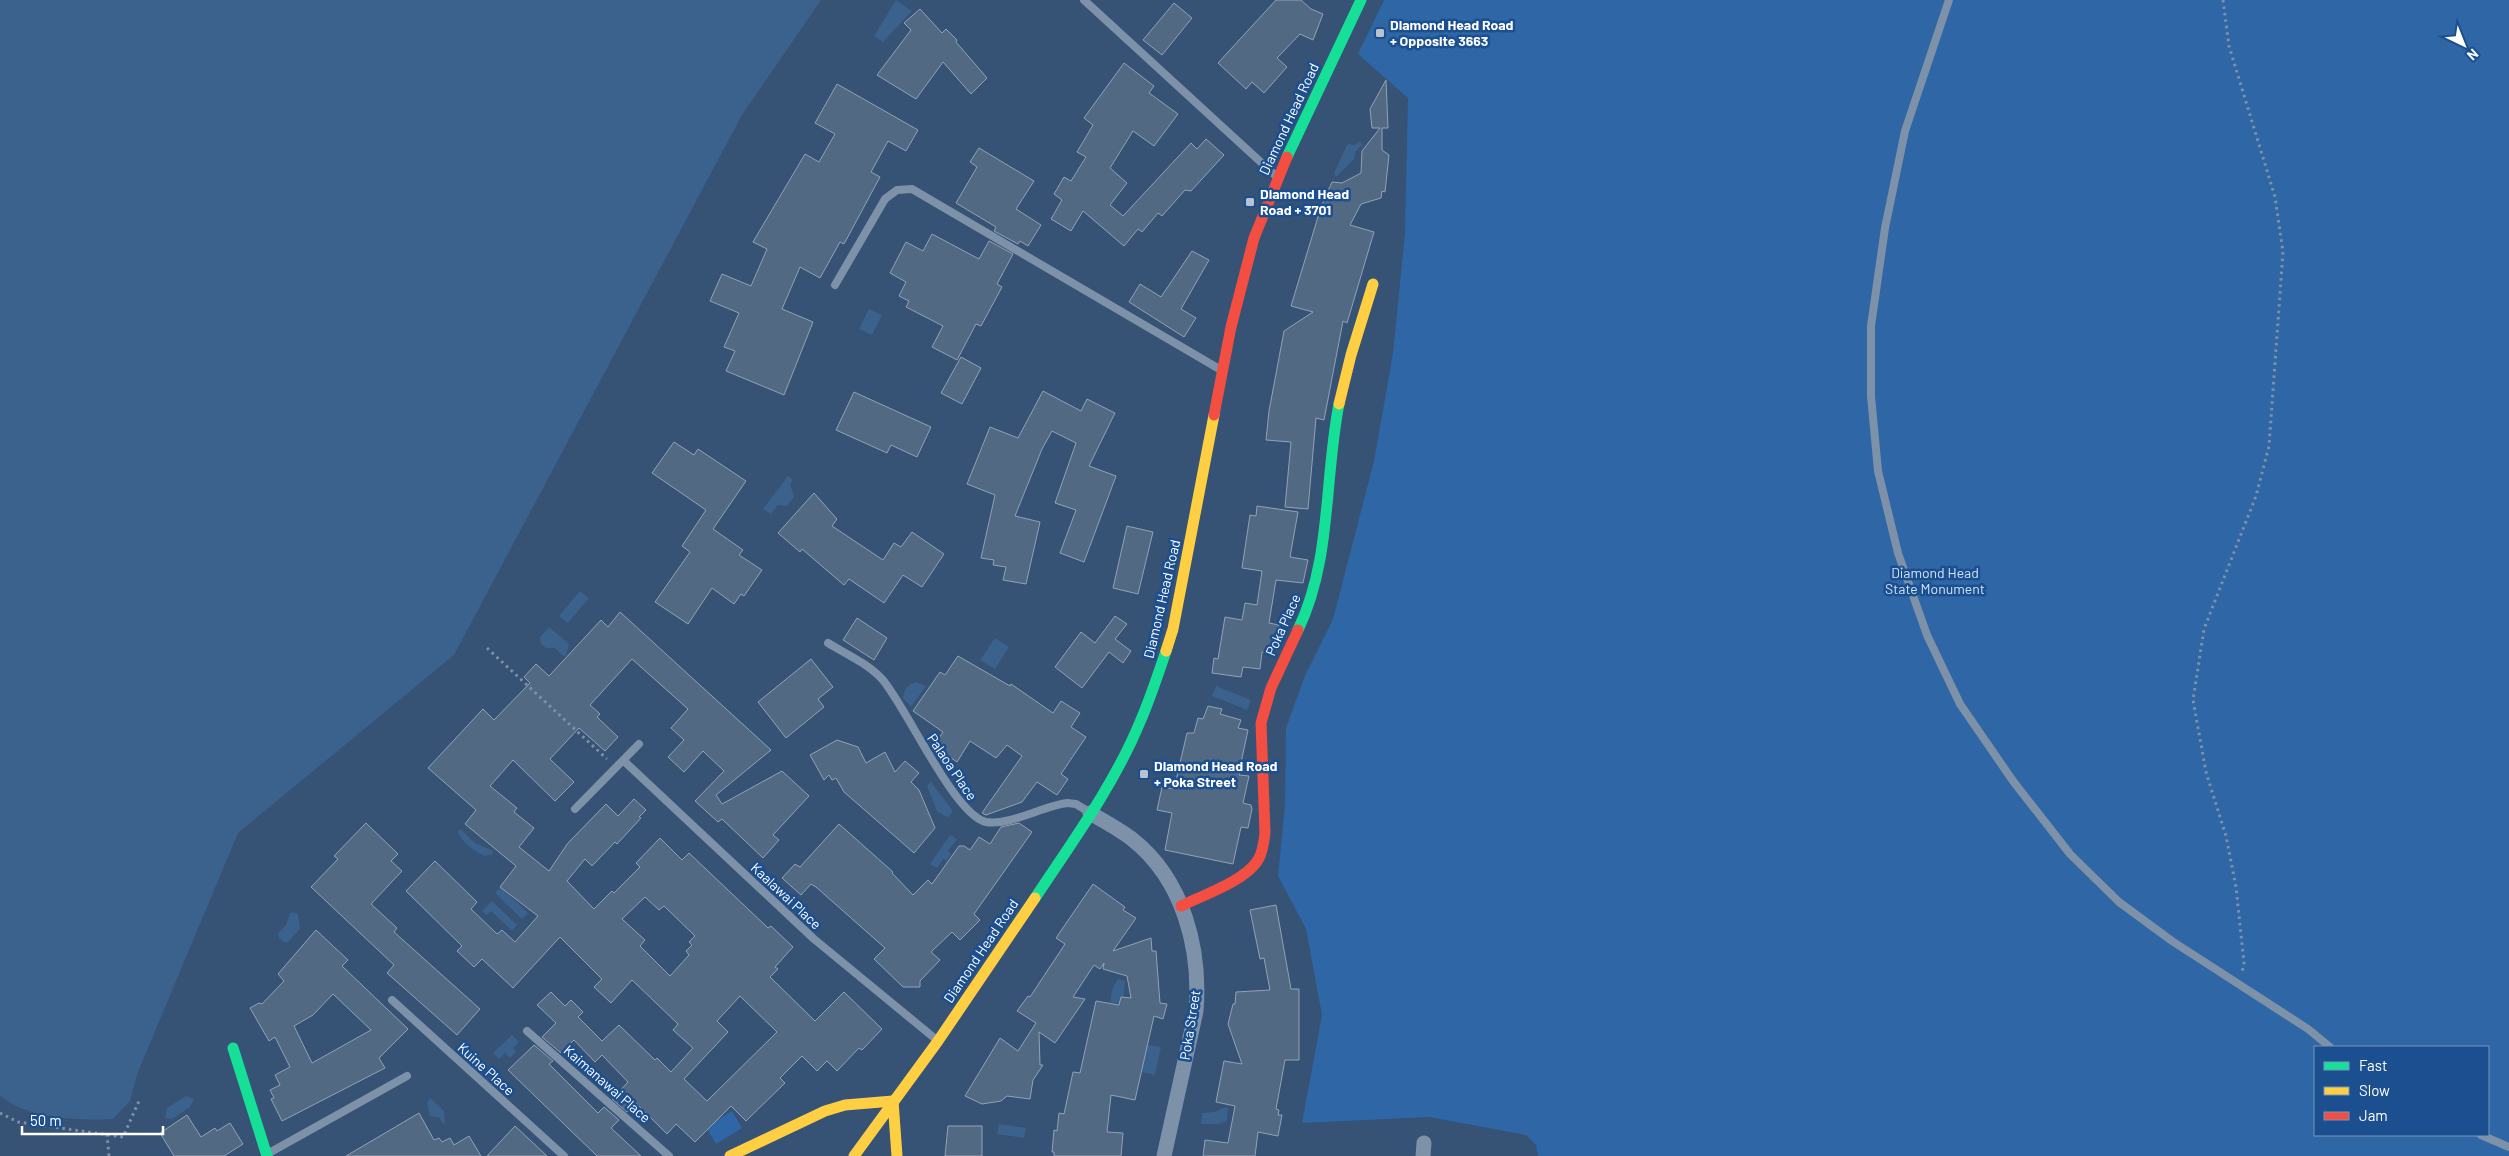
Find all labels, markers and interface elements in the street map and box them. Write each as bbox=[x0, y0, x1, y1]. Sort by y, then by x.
place label: Diamond Head Road + Opposite 3663 bbox=[1390, 16, 1514, 49]
north arrow bbox=[2439, 20, 2489, 70]
marker: Diamond Head Road + Opposite 3663 bbox=[1374, 27, 1386, 39]
text: N bbox=[2464, 45, 2482, 64]
street label: Diamond Head Road bbox=[1255, 60, 1322, 177]
place label: Diamond Head Road + 3701 bbox=[1260, 185, 1349, 218]
marker: Diamond Head Road + 3701 bbox=[1244, 196, 1256, 208]
street label: Diamond Head Road bbox=[1140, 538, 1183, 660]
park label: Diamond Head State Monument bbox=[1885, 564, 1985, 597]
street label: Poka Place bbox=[1261, 591, 1304, 658]
street label: Palaoa Place bbox=[924, 730, 981, 803]
place label: Diamond Head Road + Poka Street bbox=[1154, 757, 1278, 790]
marker: Diamond Head Road + Poka Street bbox=[1138, 768, 1150, 780]
street label: Kaalawai Place bbox=[748, 859, 825, 933]
street label: Diamond Head Road bbox=[940, 896, 1022, 1006]
street label: Poka Street bbox=[1176, 989, 1203, 1061]
street label: Kuine Place bbox=[454, 1039, 518, 1099]
street label: Kaimanawai Place bbox=[560, 1041, 654, 1126]
legend bbox=[2314, 1046, 2489, 1136]
text: Fast bbox=[2359, 1056, 2387, 1074]
text: Slow bbox=[2359, 1081, 2390, 1099]
scale bar bbox=[22, 1104, 164, 1136]
text: Jam bbox=[2359, 1106, 2388, 1124]
text: 50 m bbox=[30, 1111, 62, 1129]

